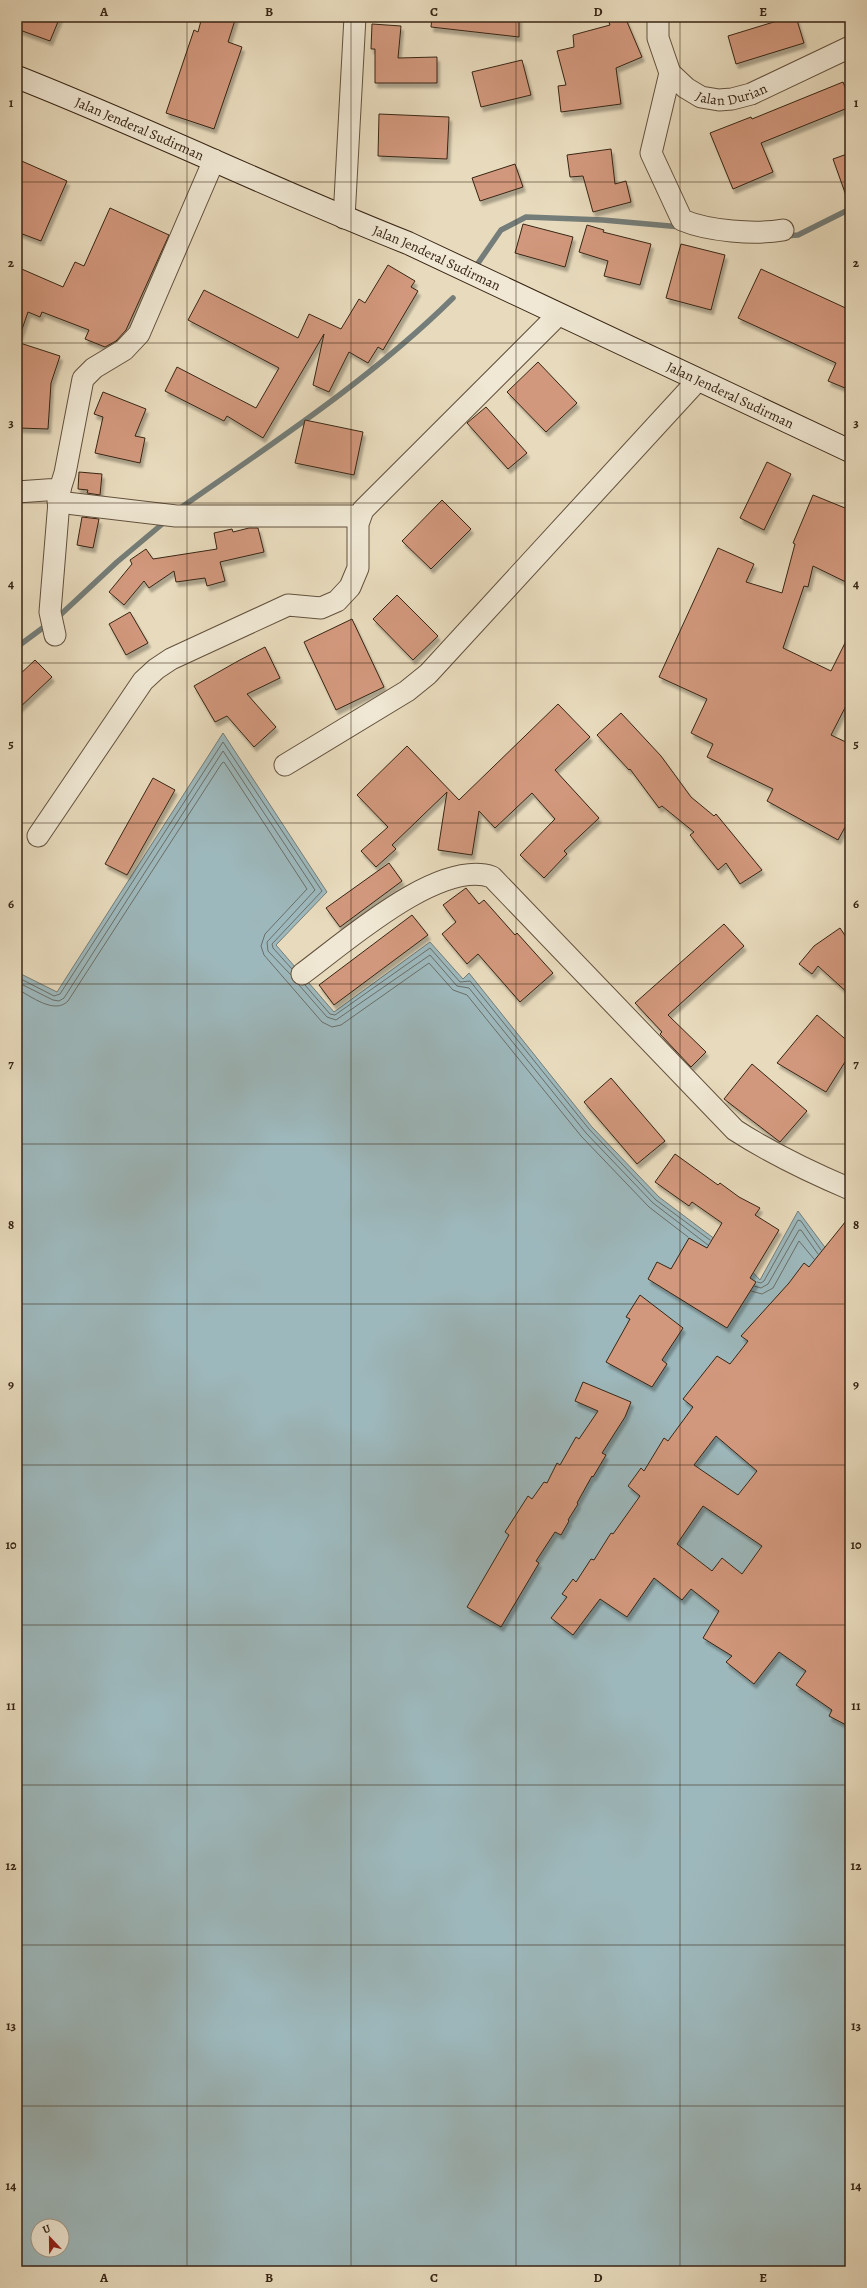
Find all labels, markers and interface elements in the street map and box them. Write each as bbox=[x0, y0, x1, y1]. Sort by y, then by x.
text: A bbox=[99, 3, 109, 20]
text: B bbox=[265, 3, 273, 20]
text: C bbox=[430, 3, 438, 20]
text: D bbox=[593, 3, 603, 20]
text: E bbox=[759, 3, 767, 20]
street label: Jalan Durian bbox=[692, 78, 770, 110]
street label: Jalan Jenderal Sudirman bbox=[72, 92, 207, 165]
text: 1 bbox=[9, 94, 14, 111]
text: 1 bbox=[854, 94, 859, 111]
street label: Jalan Jenderal Sudirman bbox=[370, 220, 504, 295]
text: 2 bbox=[8, 254, 15, 271]
text: 2 bbox=[853, 254, 860, 271]
street label: Jalan Jenderal Sudirman bbox=[664, 357, 797, 433]
text: 3 bbox=[8, 414, 14, 431]
text: 3 bbox=[853, 414, 859, 431]
text: 4 bbox=[8, 575, 14, 592]
text: 4 bbox=[853, 575, 859, 592]
text: 5 bbox=[8, 735, 14, 752]
text: 5 bbox=[853, 735, 859, 752]
text: 6 bbox=[8, 895, 14, 912]
text: 6 bbox=[853, 895, 859, 912]
text: 7 bbox=[8, 1055, 14, 1072]
text: 7 bbox=[853, 1055, 859, 1072]
text: 8 bbox=[8, 1216, 14, 1233]
text: 8 bbox=[853, 1216, 859, 1233]
text: 9 bbox=[8, 1376, 14, 1393]
text: 9 bbox=[853, 1376, 859, 1393]
text: 10 bbox=[5, 1536, 17, 1553]
text: 10 bbox=[850, 1536, 862, 1553]
text: 11 bbox=[6, 1697, 16, 1714]
text: 11 bbox=[851, 1697, 861, 1714]
text: 12 bbox=[6, 1857, 17, 1874]
text: 12 bbox=[851, 1857, 862, 1874]
text: 13 bbox=[6, 2017, 17, 2034]
text: 13 bbox=[851, 2017, 862, 2034]
text: 14 bbox=[6, 2177, 16, 2194]
text: 14 bbox=[851, 2177, 861, 2194]
north arrow bbox=[30, 2218, 70, 2258]
text: U bbox=[40, 2221, 53, 2238]
text: A bbox=[99, 2269, 109, 2286]
text: B bbox=[265, 2269, 273, 2286]
text: C bbox=[430, 2269, 438, 2286]
text: D bbox=[593, 2269, 603, 2286]
text: E bbox=[759, 2269, 767, 2286]

